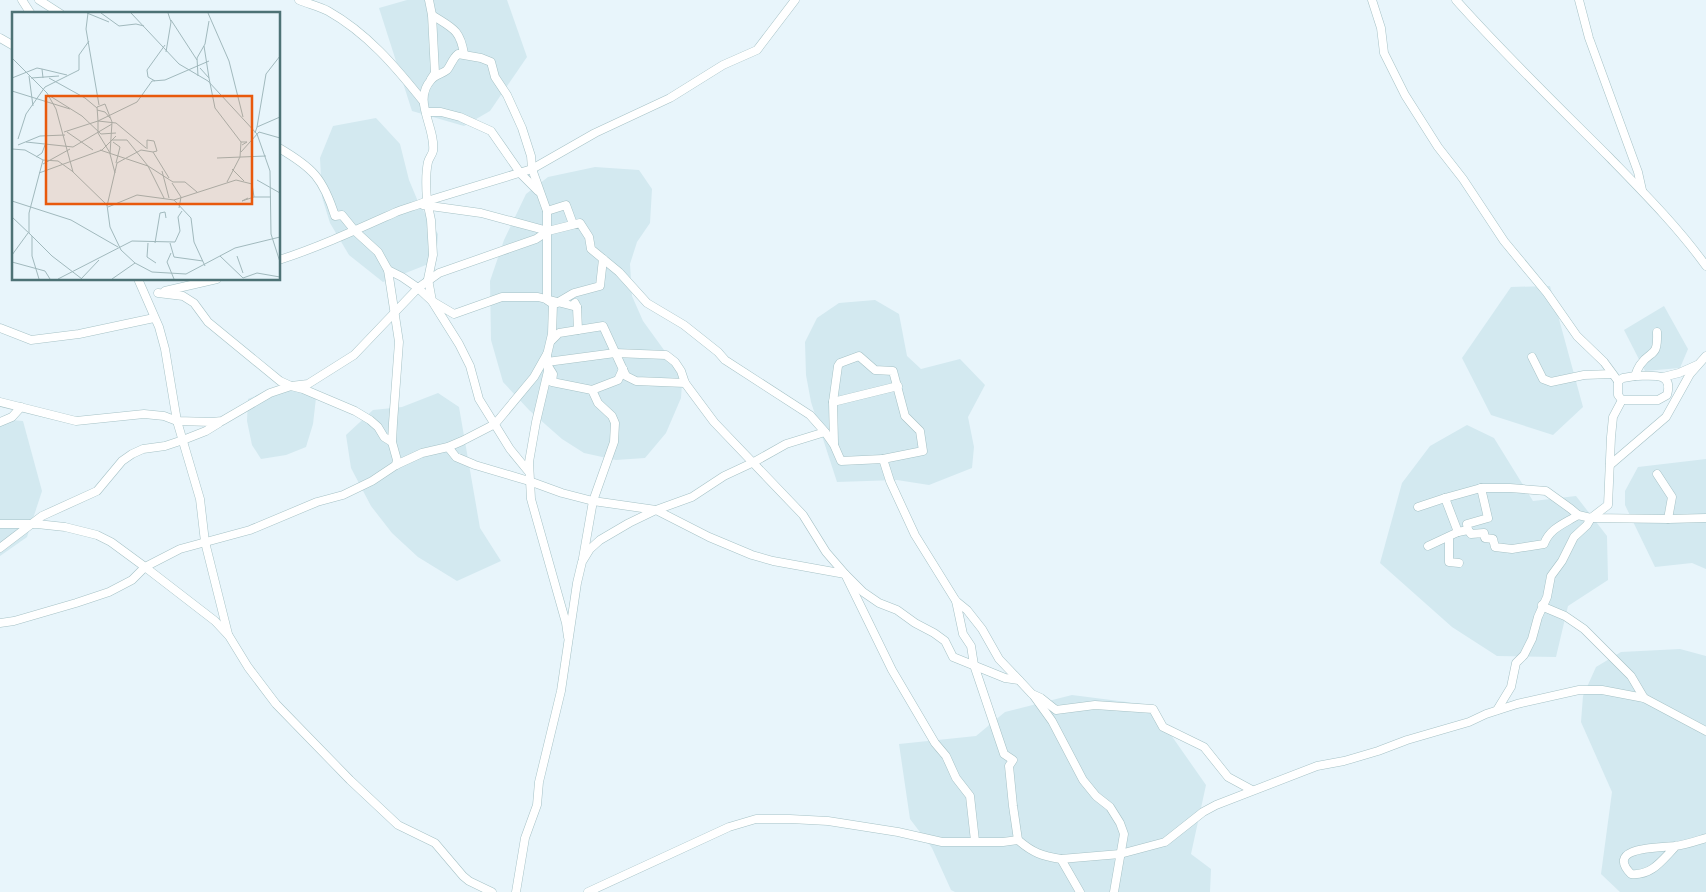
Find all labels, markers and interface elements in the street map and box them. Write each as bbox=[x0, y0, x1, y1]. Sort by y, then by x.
inset map bbox=[12, 12, 280, 280]

